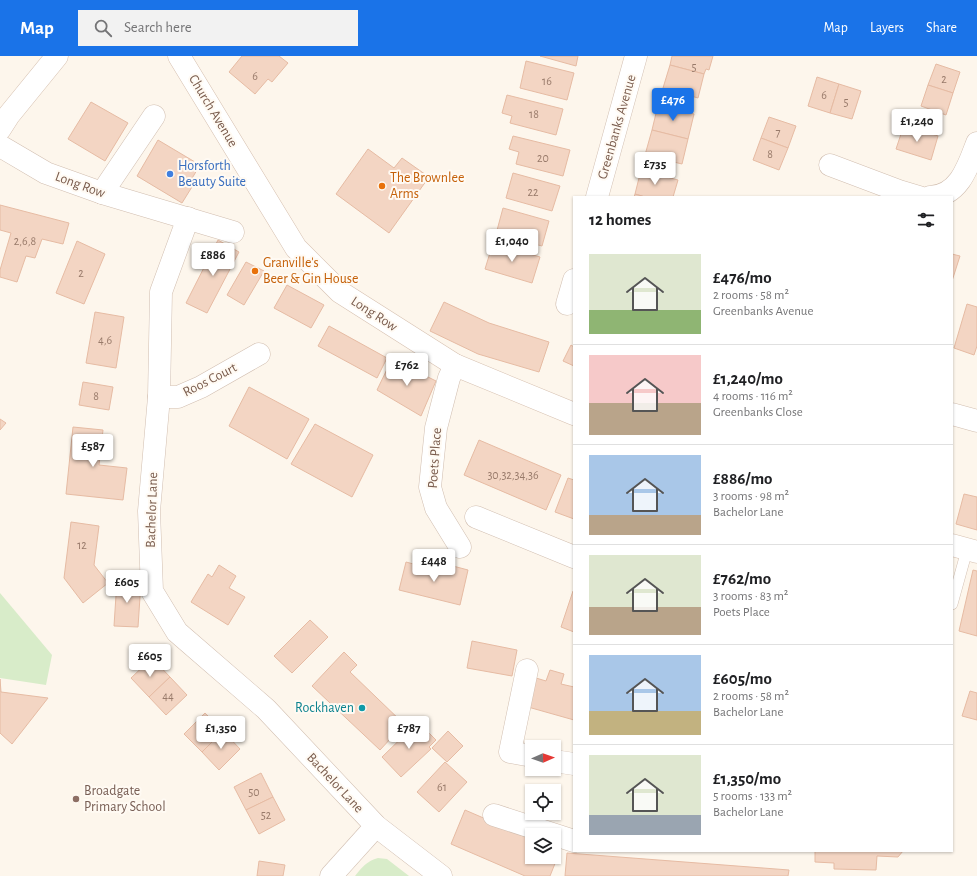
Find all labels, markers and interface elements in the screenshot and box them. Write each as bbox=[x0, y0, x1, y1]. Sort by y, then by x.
search box bbox=[78, 10, 358, 46]
icon: search bbox=[92, 17, 114, 39]
text: Map bbox=[20, 19, 54, 38]
text: Search here bbox=[124, 20, 192, 35]
text: Map bbox=[823, 21, 848, 35]
text: Layers bbox=[870, 21, 904, 35]
text: Share bbox=[926, 21, 957, 35]
house number: 5 bbox=[691, 61, 697, 73]
house number: 6 bbox=[252, 70, 258, 82]
street label: Church Avenue bbox=[186, 72, 240, 150]
street label: Greenbanks Avenue bbox=[595, 73, 639, 181]
house number: 2 bbox=[941, 73, 947, 85]
house number: 16 bbox=[542, 75, 552, 87]
pin: £476 bbox=[649, 88, 697, 122]
house number: 6 bbox=[821, 89, 827, 101]
text: £476 bbox=[661, 94, 685, 107]
house number: 5 bbox=[843, 96, 849, 108]
house number: 18 bbox=[529, 108, 539, 120]
pin: £1,240 bbox=[884, 109, 950, 143]
text: £1,240 bbox=[901, 115, 933, 128]
house number: 7 bbox=[775, 126, 781, 138]
house number: 8 bbox=[767, 148, 773, 160]
house number: 20 bbox=[537, 152, 549, 164]
pin: £735 bbox=[631, 152, 679, 186]
text: £735 bbox=[644, 158, 666, 171]
place label: Horsforth Beauty Suite bbox=[178, 159, 246, 189]
marker: Horsforth Beauty Suite bbox=[165, 169, 175, 179]
street label: Long Row bbox=[53, 170, 107, 201]
place label: The Brownlee Arms bbox=[390, 171, 464, 201]
marker: The Brownlee Arms bbox=[377, 181, 387, 191]
house number: 22 bbox=[528, 186, 539, 198]
icon: filters bbox=[915, 209, 937, 231]
text: 12 homes bbox=[589, 211, 651, 228]
pin: £1,040 bbox=[479, 229, 545, 263]
house number: 2,6,8 bbox=[14, 235, 36, 247]
text: £1,040 bbox=[495, 235, 529, 248]
pin: £886 bbox=[189, 243, 237, 277]
text: £886 bbox=[201, 249, 225, 262]
place label: Granville's Beer & Gin House bbox=[263, 256, 358, 286]
marker: Granville's Beer & Gin House bbox=[250, 266, 260, 276]
house number: 2 bbox=[78, 267, 84, 279]
text: £476/mo bbox=[713, 269, 772, 286]
icon: home bbox=[621, 270, 669, 318]
text: 2 rooms · 58 m² bbox=[713, 289, 789, 302]
street label: Long Row bbox=[348, 294, 400, 334]
text: Greenbanks Avenue bbox=[713, 305, 813, 318]
house number: 4,6 bbox=[98, 334, 112, 346]
pin: £762 bbox=[383, 353, 431, 387]
text: £762 bbox=[395, 359, 419, 372]
street label: Roos Court bbox=[181, 360, 240, 399]
text: £1,240/mo bbox=[713, 370, 783, 387]
icon: home bbox=[621, 371, 669, 419]
house number: 8 bbox=[93, 390, 99, 402]
text: 4 rooms · 116 m² bbox=[713, 390, 793, 403]
text: Greenbanks Close bbox=[713, 406, 803, 419]
street label: Poets Place bbox=[426, 427, 444, 489]
pin: £587 bbox=[69, 434, 117, 468]
text: £587 bbox=[81, 440, 105, 453]
house number: 30,32,34,36 bbox=[487, 469, 539, 481]
text: £886/mo bbox=[713, 470, 773, 487]
icon: home bbox=[621, 471, 669, 519]
street label: Bachelor Lane bbox=[144, 472, 160, 548]
text: 3 rooms · 98 m² bbox=[713, 490, 789, 503]
text: Bachelor Lane bbox=[713, 506, 784, 519]
house number: 12 bbox=[77, 539, 87, 551]
pin: £448 bbox=[410, 549, 458, 583]
text: £448 bbox=[421, 555, 447, 568]
pin: £605 bbox=[103, 570, 151, 604]
text: £762/mo bbox=[713, 570, 771, 587]
icon: home bbox=[621, 571, 669, 619]
text: £605 bbox=[115, 576, 139, 589]
text: 3 rooms · 83 m² bbox=[713, 590, 788, 603]
text: Poets Place bbox=[713, 606, 770, 619]
pin: £605 bbox=[126, 644, 174, 678]
text: £605 bbox=[138, 650, 162, 663]
text: £605/mo bbox=[713, 670, 772, 687]
icon: home bbox=[621, 671, 669, 719]
house number: 44 bbox=[162, 690, 174, 702]
text: 2 rooms · 58 m² bbox=[713, 690, 789, 703]
place label: Rockhaven bbox=[295, 701, 354, 715]
marker: Rockhaven bbox=[357, 703, 367, 713]
text: Bachelor Lane bbox=[713, 706, 784, 719]
pin: £1,350 bbox=[188, 716, 254, 750]
pin: £787 bbox=[385, 716, 433, 750]
text: £1,350 bbox=[205, 722, 237, 735]
text: £787 bbox=[397, 722, 421, 735]
north arrow bbox=[525, 740, 561, 776]
map controls bbox=[525, 740, 561, 864]
street label: Bachelor Lane bbox=[304, 750, 366, 816]
text: £1,350/mo bbox=[713, 770, 781, 787]
icon: home bbox=[621, 771, 669, 819]
house number: 61 bbox=[437, 781, 447, 793]
place label: Broadgate Primary School bbox=[84, 784, 166, 814]
button: locate bbox=[525, 784, 561, 820]
house number: 50 bbox=[248, 786, 260, 798]
text: 5 rooms · 133 m² bbox=[713, 790, 792, 803]
marker: Broadgate Primary School bbox=[71, 794, 81, 804]
text: Bachelor Lane bbox=[713, 806, 784, 819]
house number: 52 bbox=[261, 809, 272, 821]
button: layers bbox=[525, 828, 561, 864]

